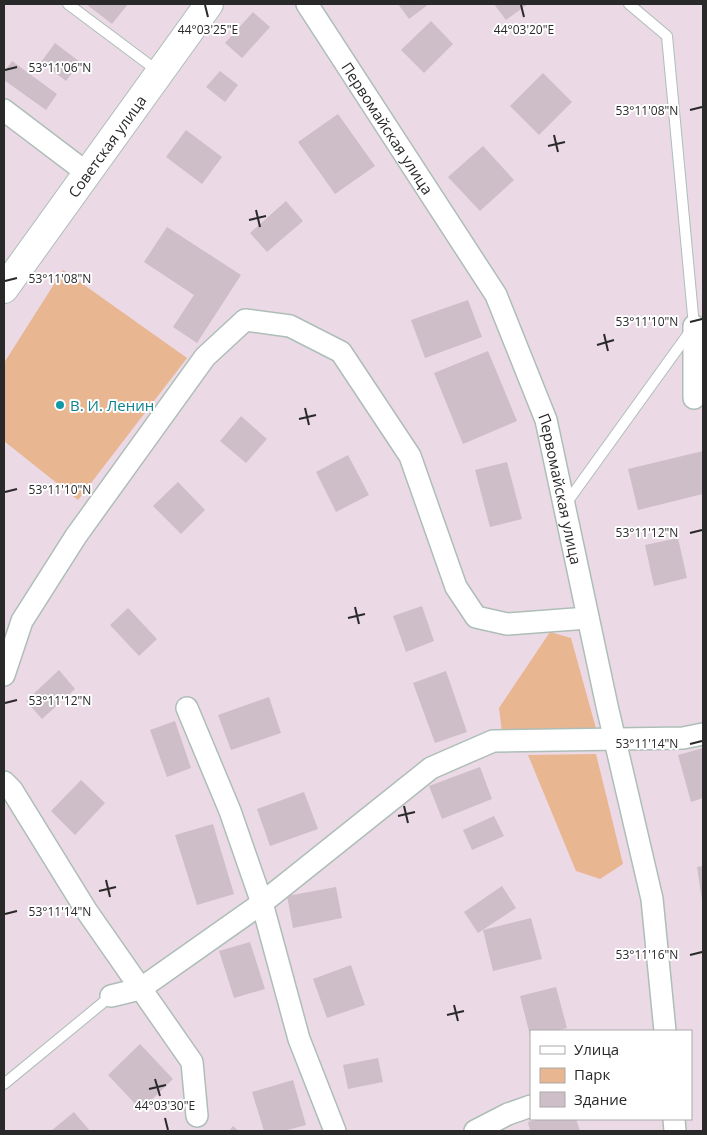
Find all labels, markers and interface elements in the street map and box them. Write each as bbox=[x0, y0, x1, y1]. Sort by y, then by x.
text: 44°03'25"E bbox=[178, 21, 238, 38]
text: 44°03'20"E bbox=[494, 21, 554, 38]
street label: Первомайская улица bbox=[337, 58, 438, 198]
text: 53°11'06"N bbox=[29, 59, 91, 76]
street label: Советская улица bbox=[63, 91, 150, 201]
text: 53°11'08"N bbox=[616, 102, 678, 119]
text: 53°11'08"N bbox=[29, 270, 91, 287]
text: 53°11'10"N bbox=[616, 313, 678, 330]
place label: В. И. Ленин bbox=[70, 395, 154, 415]
marker: В. И. Ленин bbox=[54, 399, 66, 411]
street label: Первомайская улица bbox=[534, 410, 587, 566]
text: 53°11'10"N bbox=[29, 481, 91, 498]
text: 53°11'12"N bbox=[616, 524, 678, 541]
text: 53°11'12"N bbox=[29, 692, 91, 709]
text: 53°11'14"N bbox=[616, 735, 678, 752]
text: 53°11'14"N bbox=[29, 903, 91, 920]
text: 53°11'16"N bbox=[616, 946, 678, 963]
legend bbox=[530, 1030, 692, 1120]
text: Улица bbox=[574, 1039, 619, 1059]
text: Парк bbox=[574, 1064, 610, 1084]
text: Здание bbox=[574, 1089, 627, 1109]
text: 44°03'30"E bbox=[135, 1097, 195, 1114]

